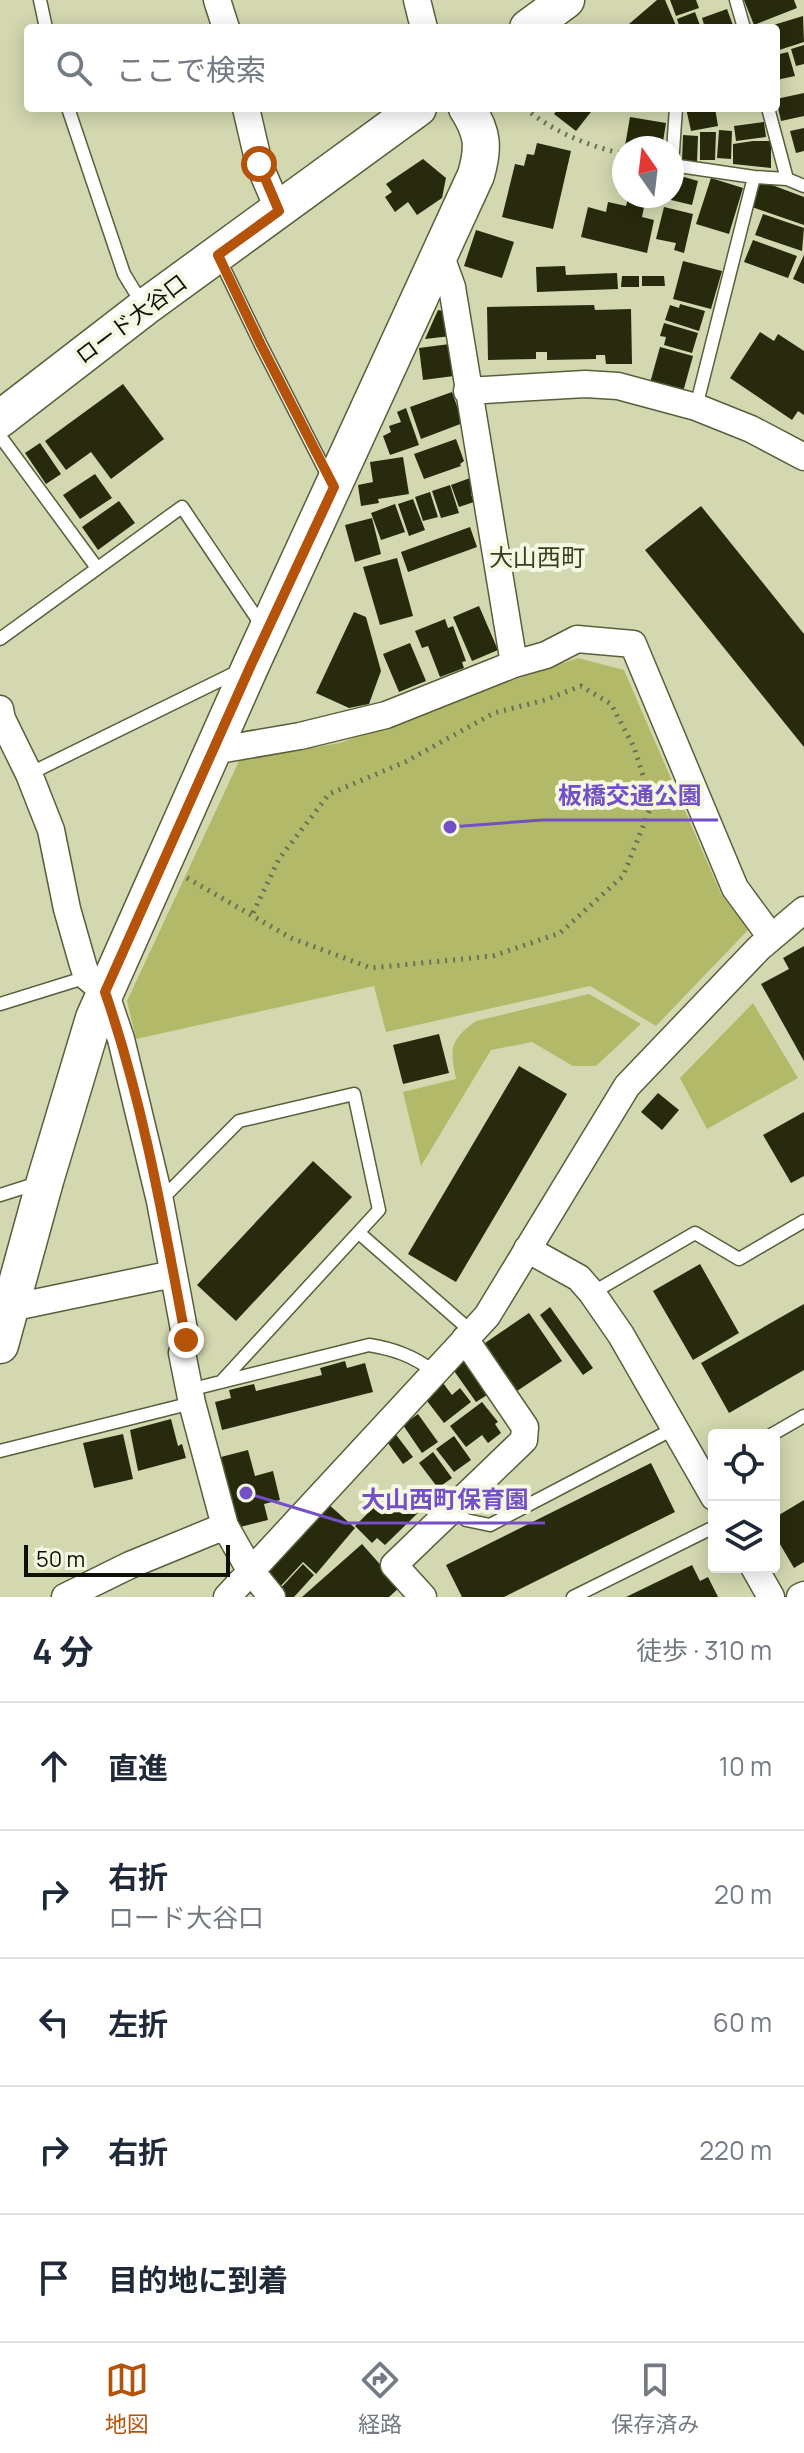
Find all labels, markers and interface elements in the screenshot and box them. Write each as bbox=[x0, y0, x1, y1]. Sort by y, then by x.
search box bbox=[24, 24, 780, 112]
icon: search bbox=[52, 46, 96, 90]
text: ここで検索 bbox=[116, 49, 266, 90]
north arrow bbox=[612, 136, 684, 208]
route start bbox=[241, 146, 277, 182]
street label: ロード大谷口 bbox=[69, 267, 193, 371]
district label: 大山西町 bbox=[489, 540, 585, 573]
callout: 板橋交通公園 bbox=[542, 772, 718, 820]
text: 板橋交通公園 bbox=[558, 778, 702, 811]
route end bbox=[168, 1322, 204, 1358]
map controls bbox=[708, 1429, 780, 1573]
button: locate bbox=[708, 1429, 780, 1501]
callout: 大山西町保育園 bbox=[345, 1475, 545, 1523]
text: 大山西町保育園 bbox=[361, 1482, 529, 1515]
button: layers bbox=[708, 1501, 780, 1573]
scale bar bbox=[24, 1541, 230, 1577]
text: 50 m bbox=[36, 1544, 85, 1574]
text: 4 分 bbox=[32, 1628, 94, 1674]
text: 徒歩 · 310 m bbox=[636, 1632, 772, 1668]
icon: ahead bbox=[32, 1744, 76, 1788]
text: 直進 bbox=[108, 1747, 168, 1788]
text: 10 m bbox=[719, 1748, 772, 1784]
text: 右折 bbox=[108, 1856, 168, 1897]
icon: right bbox=[32, 1872, 76, 1916]
text: 20 m bbox=[714, 1876, 772, 1912]
text: ロード大谷口 bbox=[108, 1899, 264, 1935]
icon: left bbox=[32, 2000, 76, 2044]
text: 左折 bbox=[108, 2003, 168, 2044]
text: 60 m bbox=[713, 2004, 772, 2040]
icon: right bbox=[32, 2128, 76, 2172]
text: 右折 bbox=[108, 2131, 168, 2172]
text: 220 m bbox=[699, 2132, 772, 2168]
icon: arrive bbox=[32, 2256, 76, 2300]
text: 目的地に到着 bbox=[108, 2259, 288, 2300]
tab: 地図 bbox=[105, 2358, 149, 2439]
tab: 経路 bbox=[358, 2358, 402, 2439]
tab: 保存済み bbox=[611, 2358, 699, 2439]

